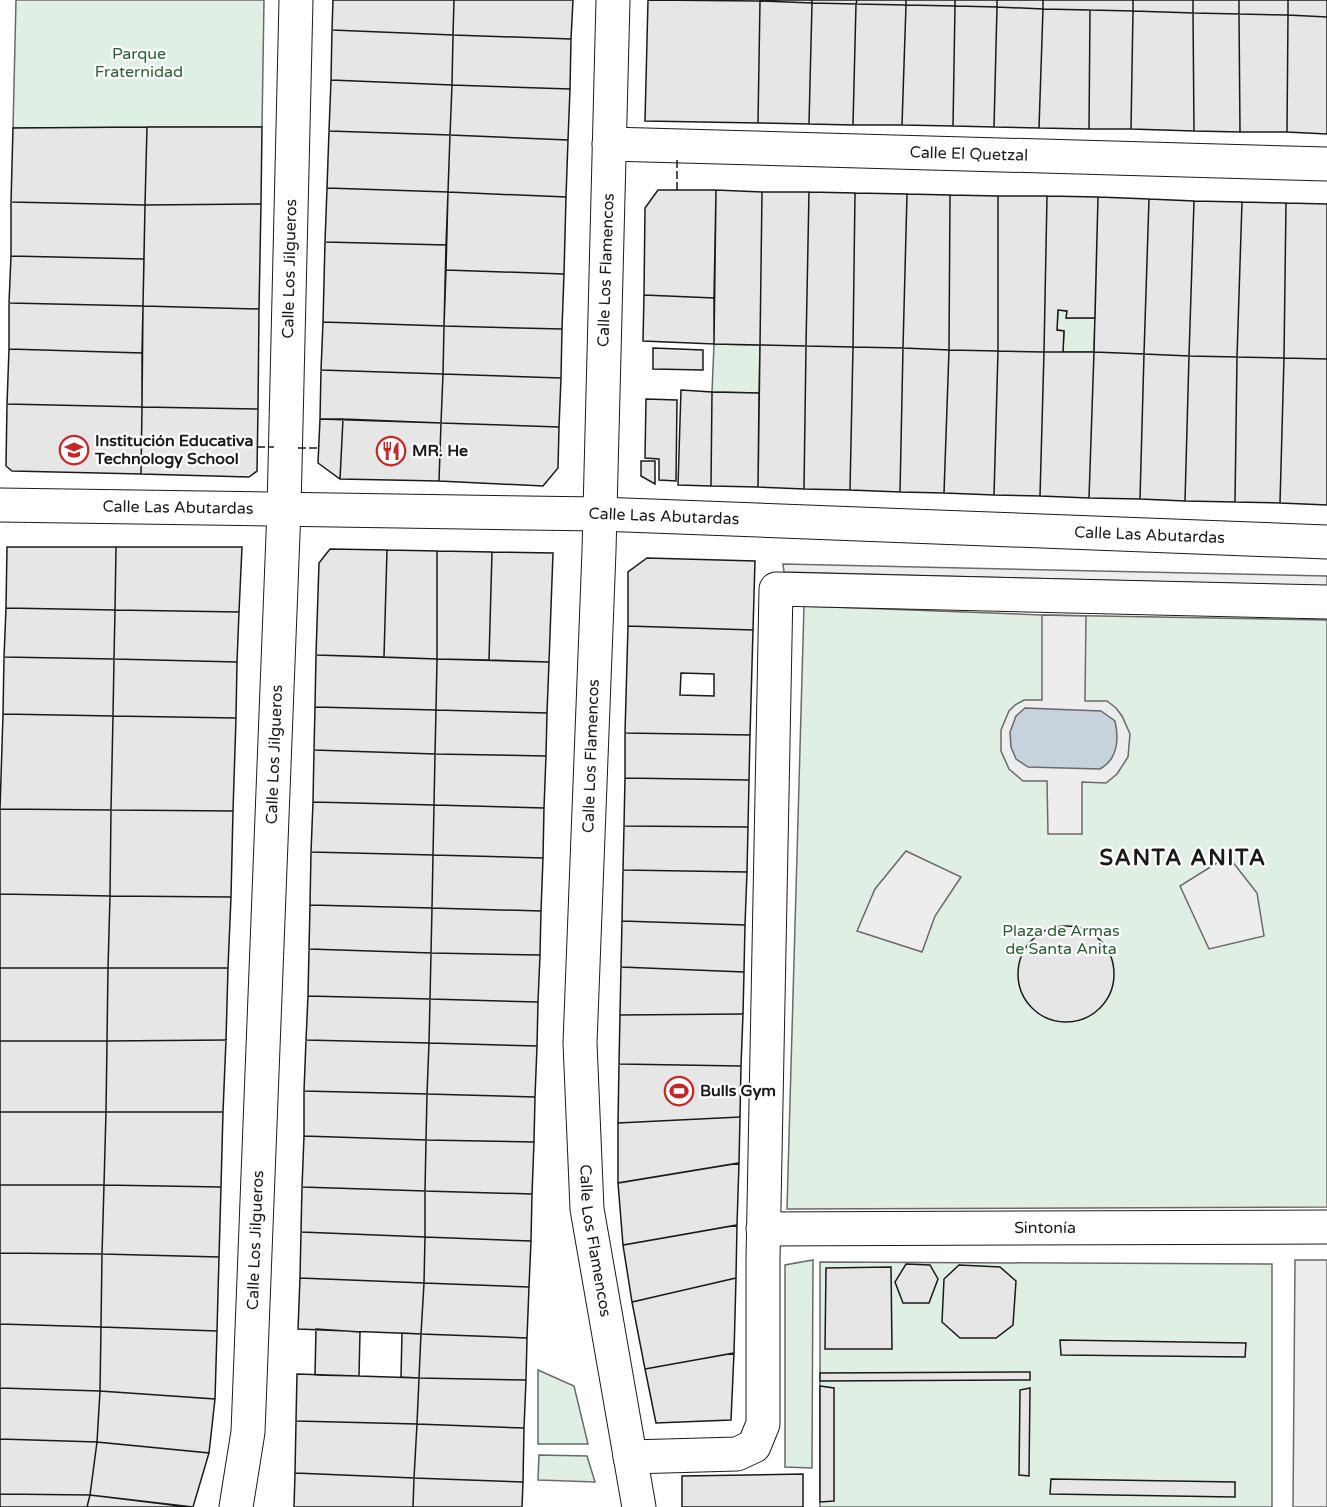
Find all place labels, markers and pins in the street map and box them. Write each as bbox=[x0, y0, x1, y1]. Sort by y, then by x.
place label: Institución Educativa Technology School bbox=[94, 431, 253, 469]
school or university icon: Institución Educativa Technology School bbox=[58, 434, 90, 466]
restaurant icon: MR. He bbox=[375, 435, 407, 467]
place label: MR. He bbox=[412, 441, 468, 461]
sports icon: Bulls Gym bbox=[663, 1075, 695, 1107]
place label: Bulls Gym bbox=[700, 1081, 776, 1101]

